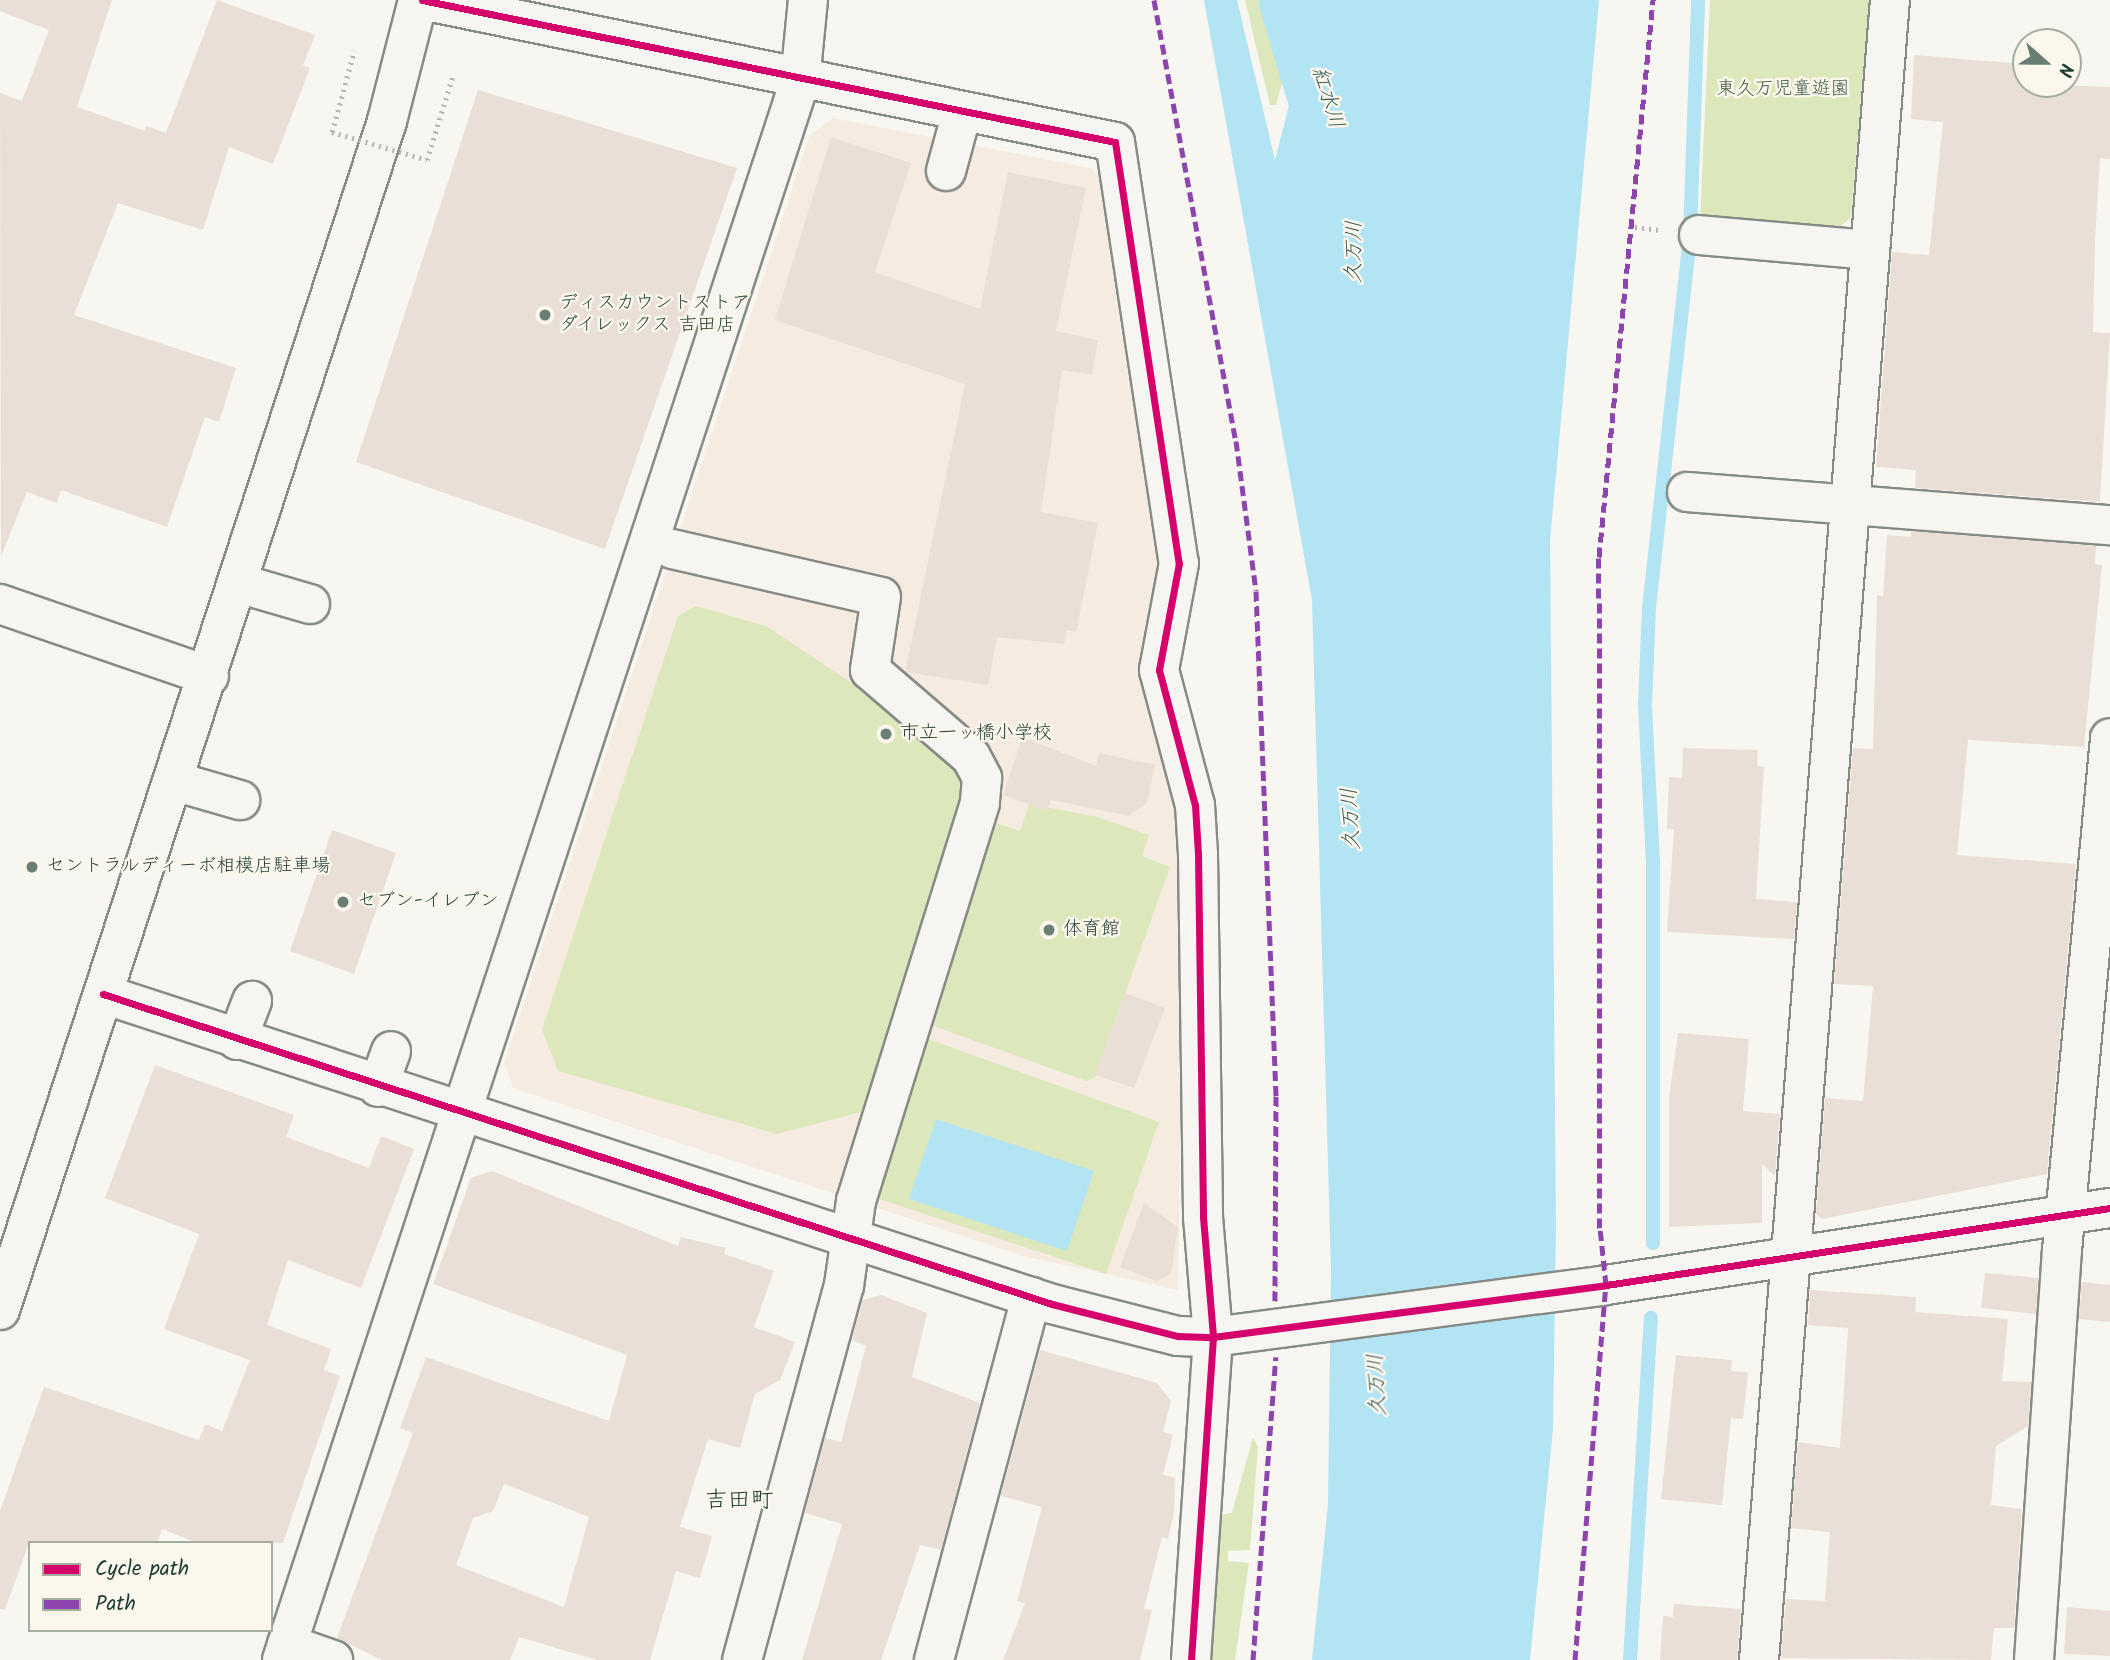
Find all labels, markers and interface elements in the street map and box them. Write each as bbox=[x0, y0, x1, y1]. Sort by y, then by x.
north arrow bbox=[2012, 28, 2082, 98]
text: N bbox=[2049, 59, 2081, 81]
water label: 紅水川 bbox=[1306, 64, 1348, 132]
park label: 東久万児童遊園 bbox=[1717, 79, 1849, 101]
water label: 久万川 bbox=[1342, 220, 1368, 284]
place label: ディスカウントストア ダイレックス 吉田店 bbox=[559, 293, 749, 337]
marker: ディスカウントストア ダイレックス 吉田店 bbox=[537, 307, 553, 323]
place label: 市立一ッ橋小学校 bbox=[900, 723, 1052, 745]
marker: 市立一ッ橋小学校 bbox=[878, 726, 894, 742]
water label: 久万川 bbox=[1338, 787, 1366, 851]
place label: セントラルディーボ相模店駐車場 bbox=[46, 856, 331, 878]
marker: セントラルディーボ相模店駐車場 bbox=[24, 859, 40, 875]
place label: セブン-イレブン bbox=[357, 891, 499, 913]
marker: セブン-イレブン bbox=[335, 894, 351, 910]
place label: 体育館 bbox=[1063, 919, 1120, 941]
marker: 体育館 bbox=[1041, 922, 1057, 938]
water label: 久万川 bbox=[1364, 1353, 1392, 1417]
district label: 吉田町 bbox=[705, 1487, 773, 1515]
legend bbox=[28, 1541, 273, 1632]
text: Cycle path bbox=[95, 1553, 189, 1586]
text: Path bbox=[95, 1588, 136, 1621]

